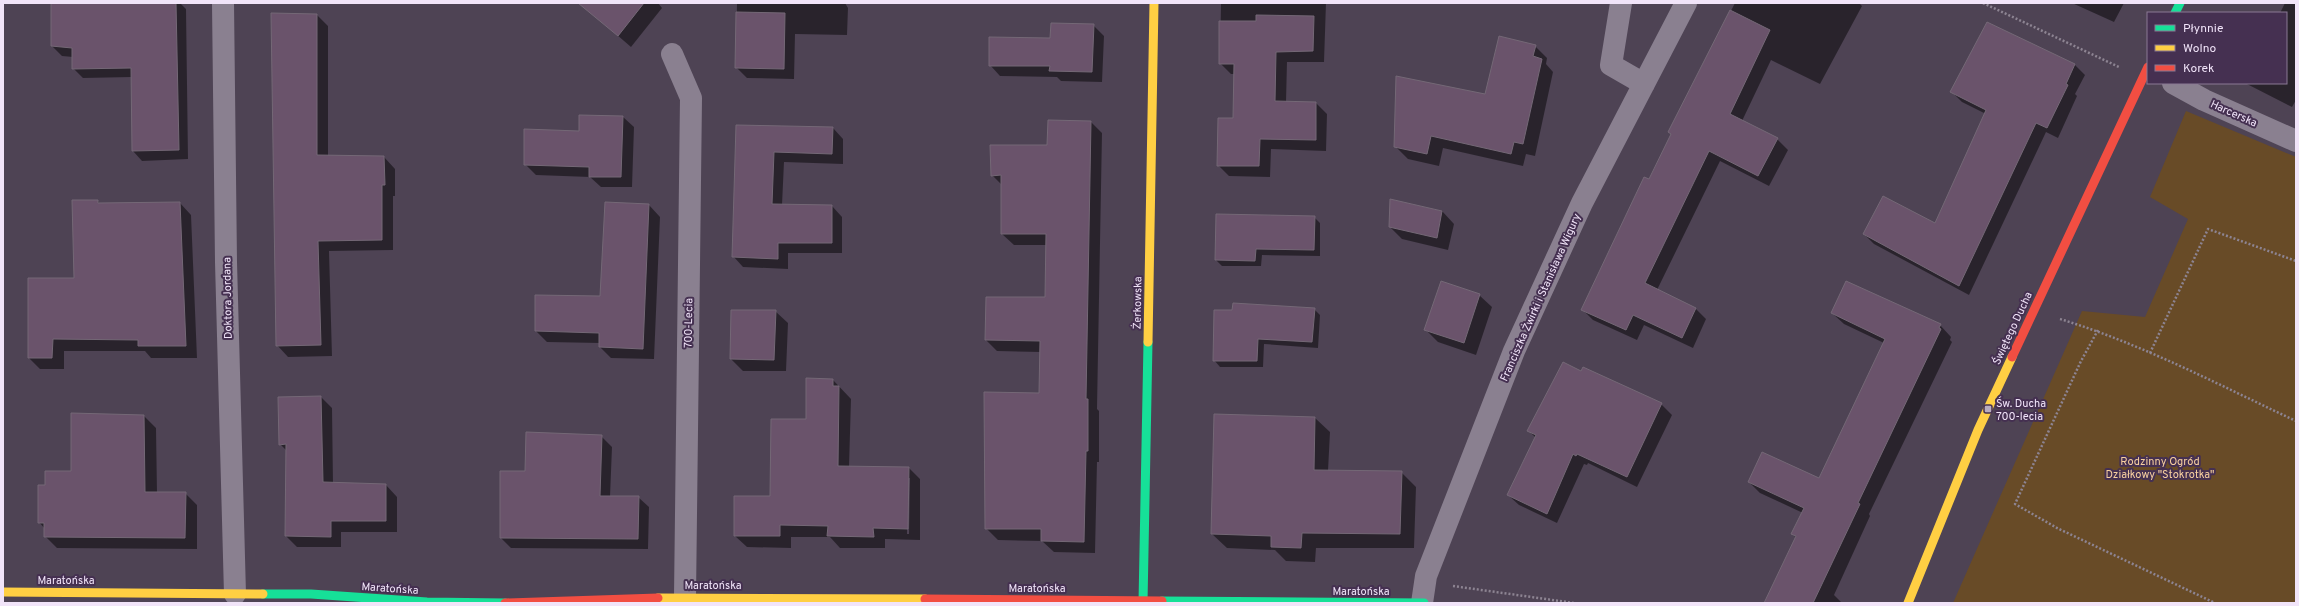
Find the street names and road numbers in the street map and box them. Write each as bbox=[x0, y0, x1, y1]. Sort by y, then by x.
street label: Harcerska bbox=[2208, 97, 2259, 130]
street label: Franciszka Żwirki i Stanisława Wigury bbox=[1497, 211, 1584, 384]
street label: Doktora Jordana bbox=[220, 257, 236, 339]
street label: Żerkowska bbox=[1130, 276, 1145, 330]
street label: Świętego Ducha bbox=[1989, 289, 2036, 367]
street label: 700-Lecia bbox=[682, 298, 696, 348]
street label: Maratońska bbox=[37, 574, 95, 588]
street label: Maratońska bbox=[684, 579, 742, 593]
street label: Maratońska bbox=[361, 580, 419, 598]
street label: Maratońska bbox=[1008, 582, 1066, 596]
street label: Maratońska bbox=[1332, 585, 1390, 599]

